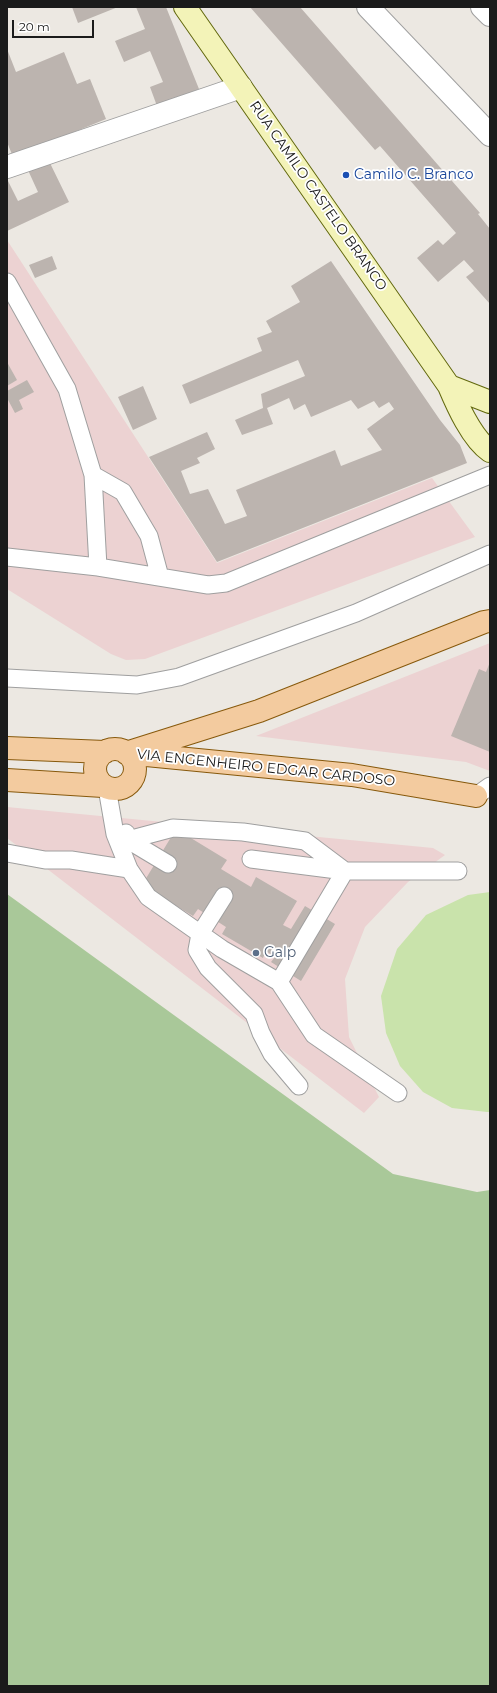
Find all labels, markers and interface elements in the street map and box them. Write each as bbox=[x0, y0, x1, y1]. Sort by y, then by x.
scale bar bbox=[14, 12, 96, 38]
text: 20 m bbox=[19, 19, 50, 34]
street label: RUA CAMILO CASTELO BRANCO bbox=[246, 98, 390, 294]
place label: Camilo C. Branco bbox=[354, 167, 474, 183]
marker: Camilo C. Branco bbox=[341, 170, 351, 180]
street label: VIA ENGENHEIRO EDGAR CARDOSO bbox=[136, 746, 396, 790]
place label: Galp bbox=[264, 945, 296, 961]
marker: Galp bbox=[251, 948, 261, 958]

